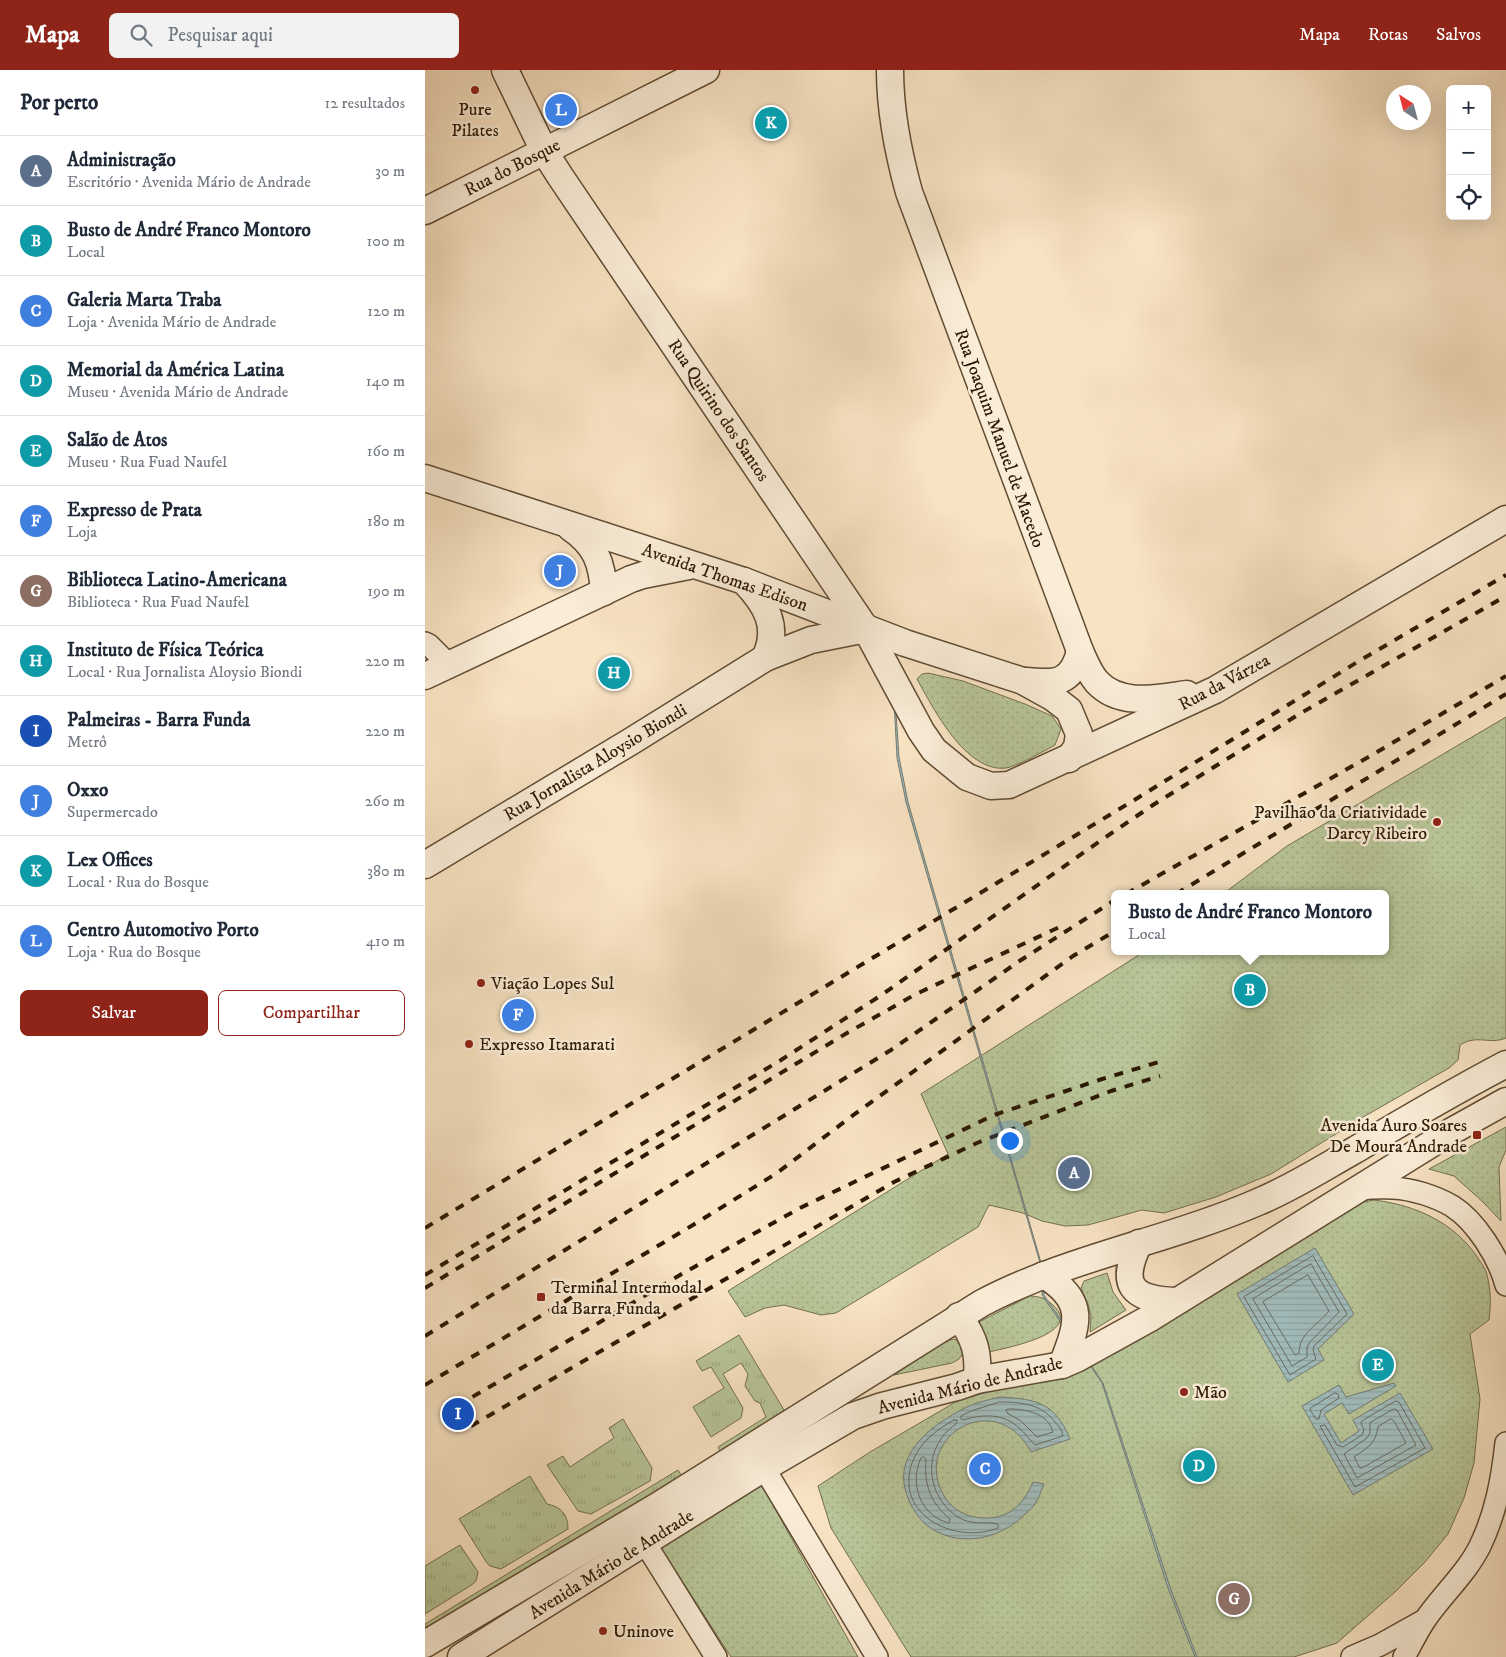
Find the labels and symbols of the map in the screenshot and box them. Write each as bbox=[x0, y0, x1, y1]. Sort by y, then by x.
marker: Pure Pilates bbox=[469, 84, 481, 96]
north arrow bbox=[1386, 85, 1431, 130]
pin: L bbox=[545, 91, 577, 129]
place label: Pure Pilates bbox=[451, 99, 499, 142]
pin: K bbox=[755, 104, 787, 142]
street label: Rua do Bosque bbox=[461, 134, 564, 202]
street label: Rua Joaquim Manuel de Macedo bbox=[949, 326, 1049, 551]
street label: Rua Quirino dos Santos bbox=[662, 335, 774, 486]
street label: Avenida Thomas Edison bbox=[639, 539, 811, 617]
pin: J bbox=[544, 552, 576, 590]
street label: Rua da Várzea bbox=[1175, 649, 1274, 716]
pin: H bbox=[598, 654, 630, 692]
street label: Rua Jornalista Aloysio Biondi bbox=[500, 699, 691, 826]
place label: Pavilhão da Criatividade Darcy Ribeiro bbox=[1254, 802, 1427, 845]
marker: Pavilhão da Criatividade Darcy Ribeiro bbox=[1431, 816, 1443, 828]
pin: B bbox=[1234, 971, 1266, 1009]
place label: Viação Lopes Sul bbox=[490, 973, 615, 995]
marker: Viação Lopes Sul bbox=[475, 977, 487, 989]
pin: F bbox=[502, 996, 534, 1034]
place label: Expresso Itamarati bbox=[479, 1034, 615, 1056]
marker: Expresso Itamarati bbox=[463, 1038, 475, 1050]
place label: Avenida Auro Soares De Moura Andrade bbox=[1321, 1115, 1467, 1158]
your location bbox=[997, 1128, 1023, 1154]
marker: Avenida Auro Soares De Moura Andrade bbox=[1471, 1129, 1483, 1141]
pin: A bbox=[1058, 1154, 1090, 1192]
place label: Terminal Intermodal da Barra Funda bbox=[551, 1277, 703, 1320]
marker: Terminal Intermodal da Barra Funda bbox=[535, 1291, 547, 1303]
pin: E bbox=[1362, 1346, 1394, 1384]
street label: Avenida Mário de Andrade bbox=[875, 1352, 1065, 1420]
place label: Mão bbox=[1194, 1382, 1227, 1404]
marker: Mão bbox=[1178, 1386, 1190, 1398]
pin: I bbox=[442, 1395, 474, 1433]
pin: D bbox=[1183, 1447, 1215, 1485]
pin: C bbox=[969, 1450, 1001, 1488]
street label: Avenida Mário de Andrade bbox=[525, 1505, 698, 1624]
pin: G bbox=[1218, 1580, 1250, 1618]
place label: Uninove bbox=[613, 1621, 674, 1643]
marker: Uninove bbox=[597, 1625, 609, 1637]

